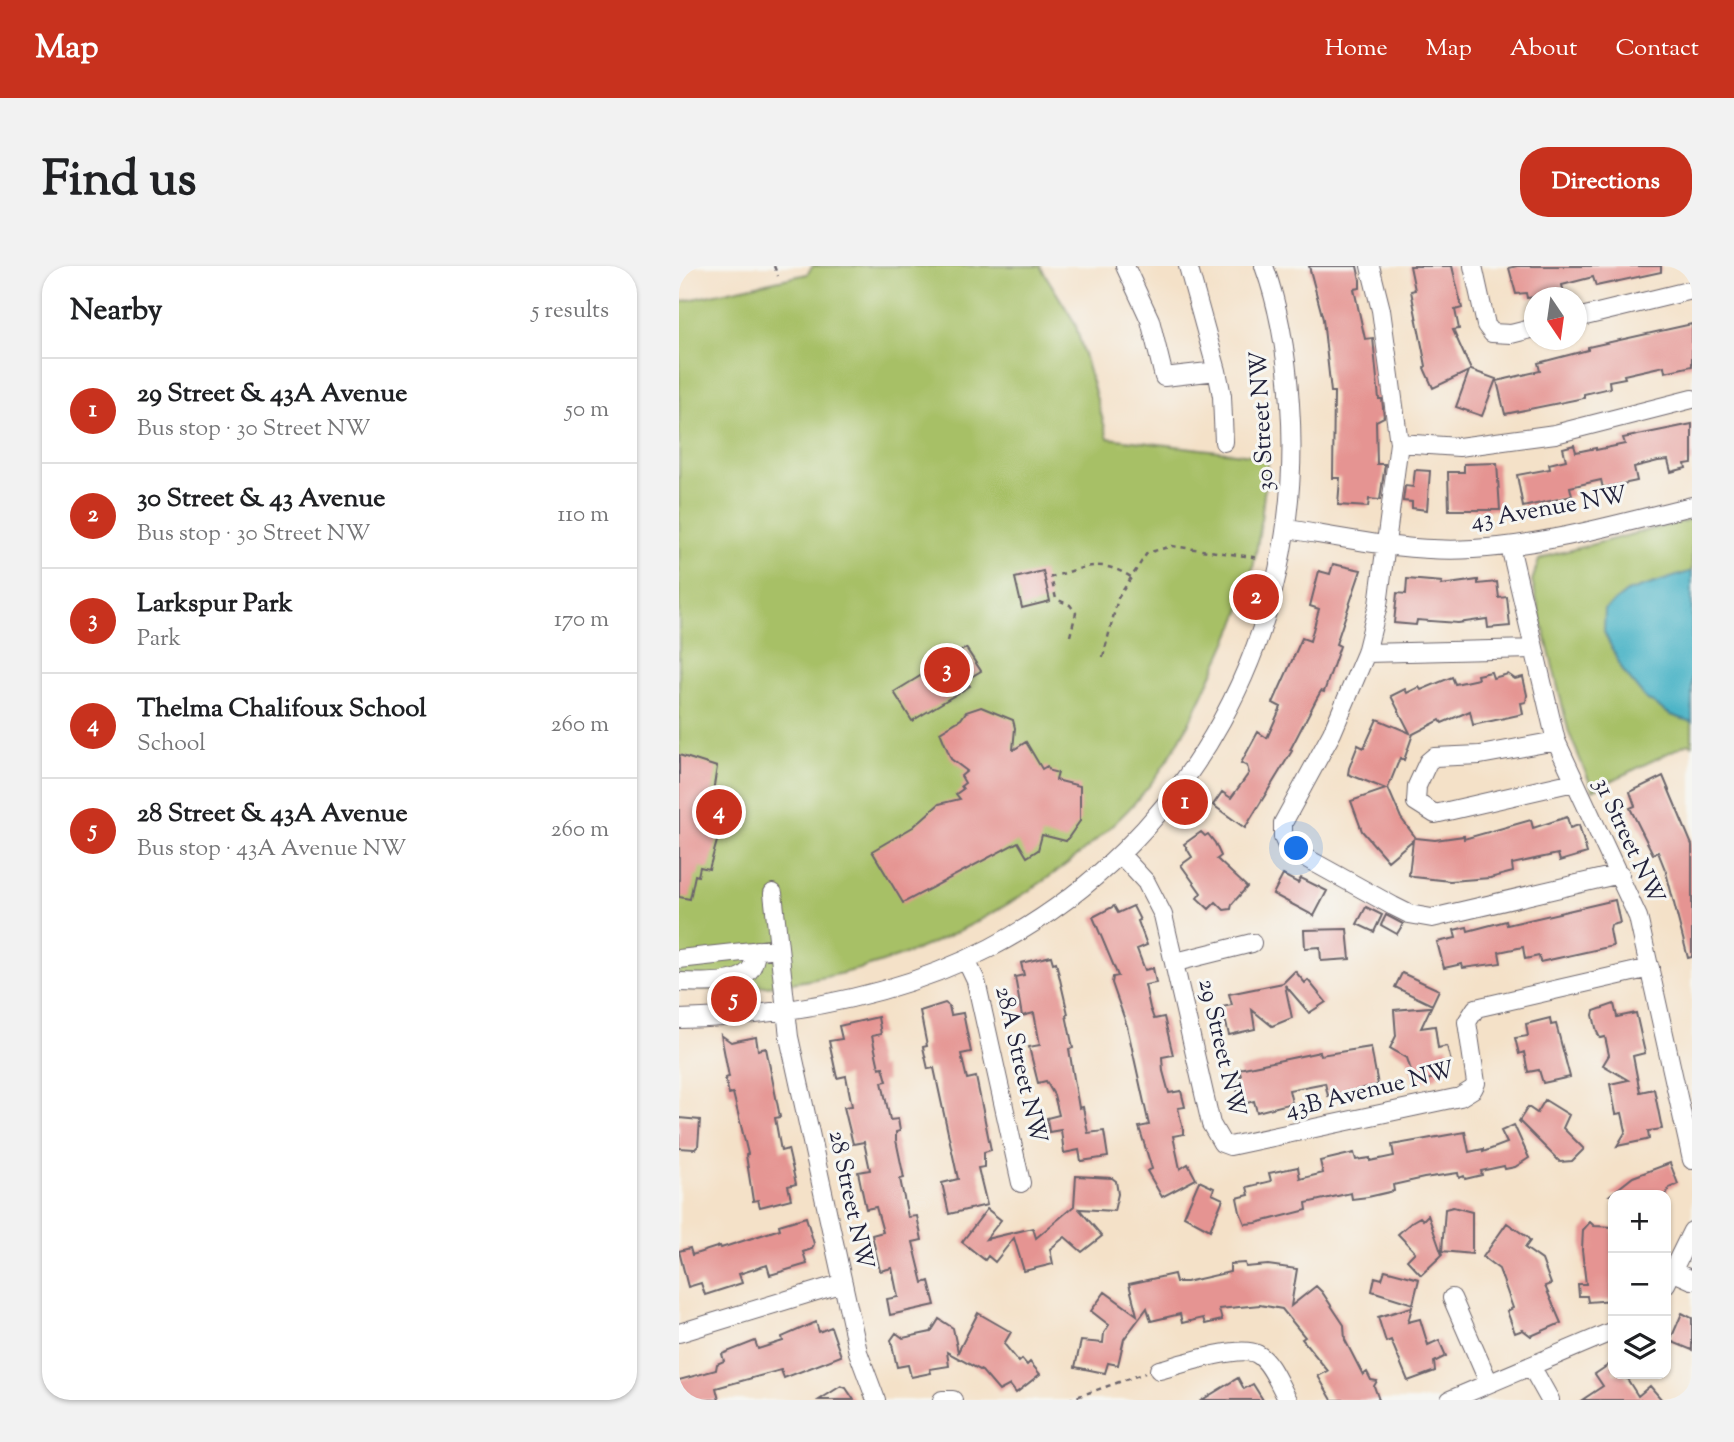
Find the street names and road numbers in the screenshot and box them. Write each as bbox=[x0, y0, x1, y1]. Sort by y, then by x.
street label: 30 Street NW bbox=[1242, 350, 1284, 492]
street label: 43 Avenue NW bbox=[1468, 478, 1630, 539]
street label: 31 Street NW bbox=[1584, 772, 1672, 910]
street label: 29 Street NW bbox=[1189, 976, 1253, 1121]
street label: 28A Street NW bbox=[985, 983, 1055, 1147]
street label: 43B Avenue NW bbox=[1282, 1053, 1458, 1128]
street label: 28 Street NW bbox=[819, 1127, 881, 1273]

